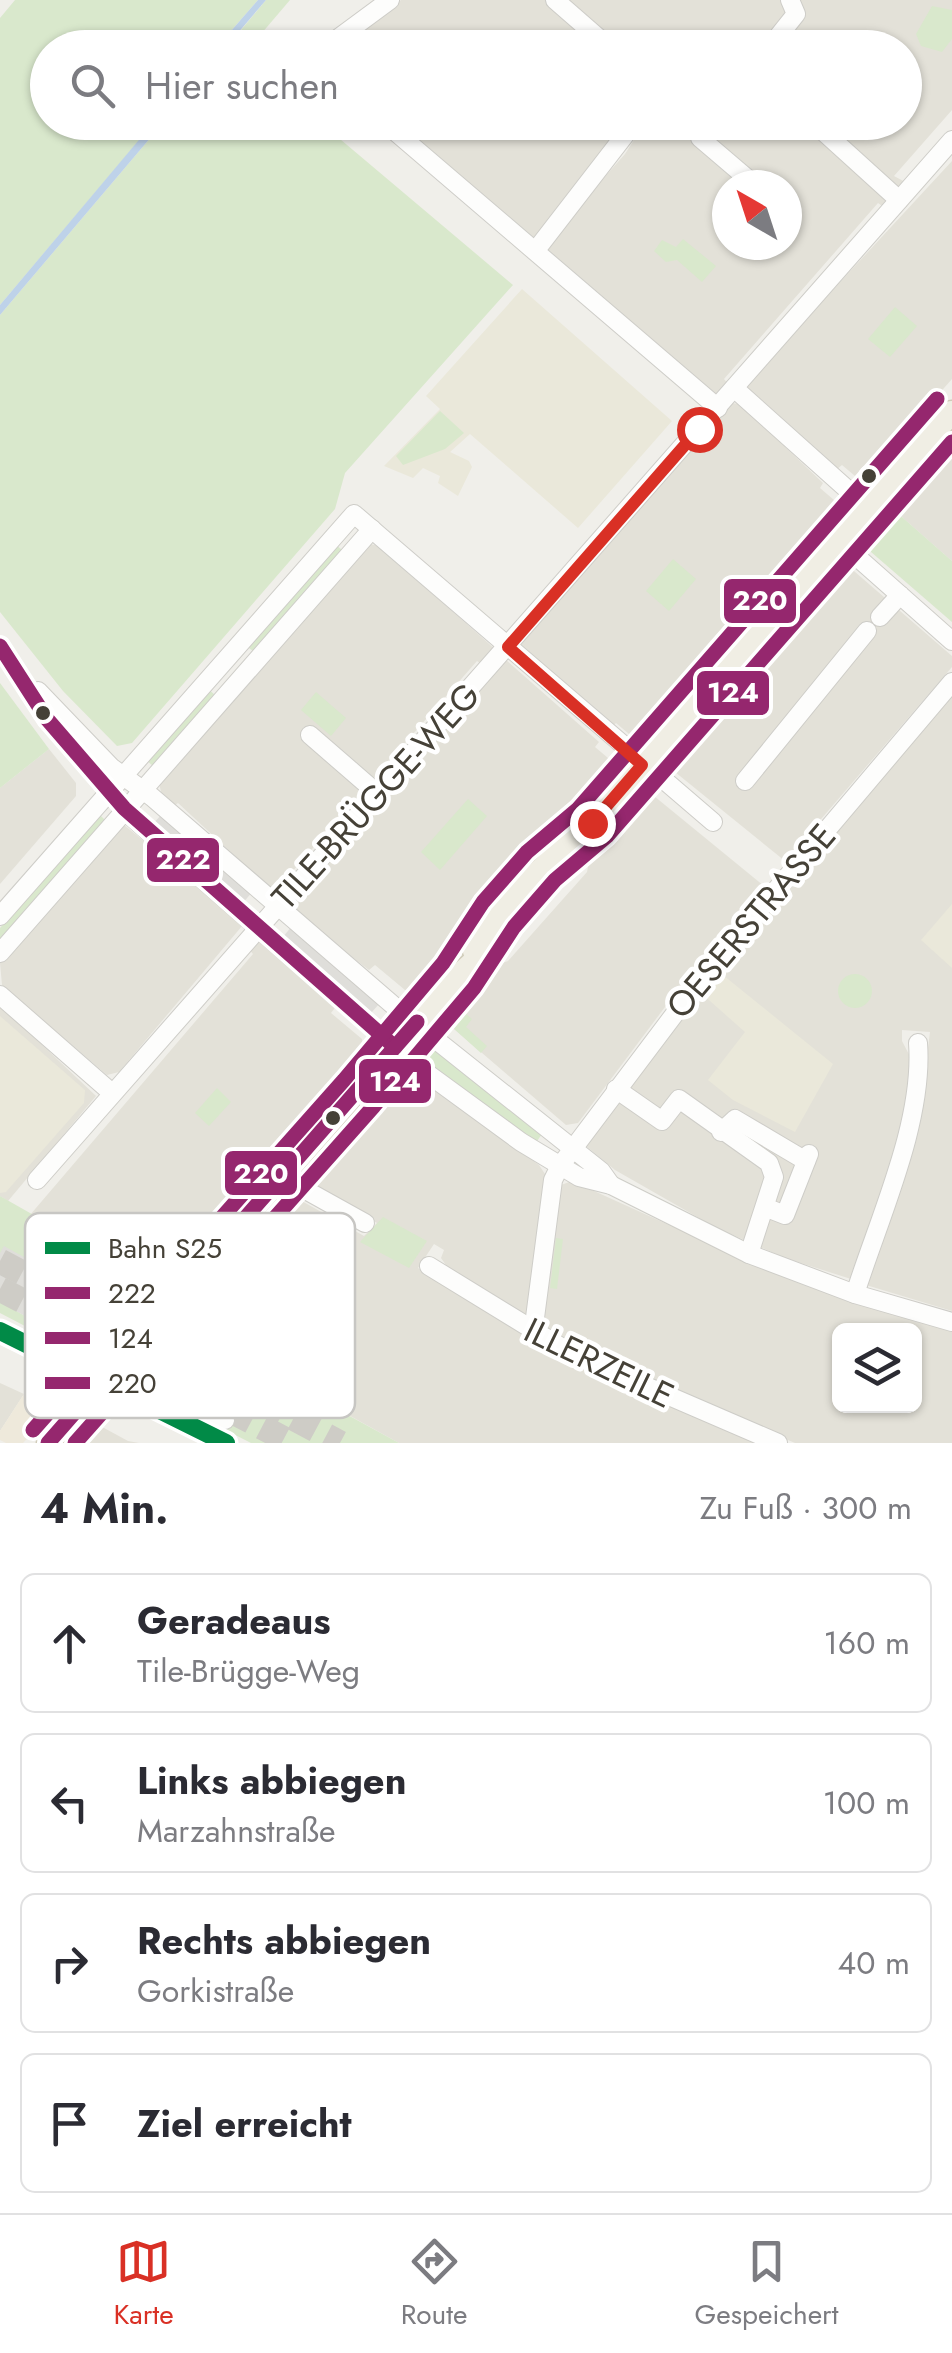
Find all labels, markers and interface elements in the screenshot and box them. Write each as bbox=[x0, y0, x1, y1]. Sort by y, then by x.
search box bbox=[30, 30, 922, 140]
icon: search bbox=[65, 58, 120, 113]
text: Hier suchen bbox=[145, 58, 339, 113]
north arrow bbox=[712, 170, 802, 260]
route start bbox=[677, 407, 723, 453]
unlabelled marker bbox=[859, 466, 879, 486]
line badge: 220 bbox=[722, 577, 798, 625]
text: 220 bbox=[732, 580, 788, 621]
line badge: 124 bbox=[695, 669, 771, 717]
street label: TILE-BRÜGGE-WEG bbox=[260, 671, 492, 921]
text: 124 bbox=[707, 672, 759, 713]
unlabelled marker bbox=[33, 703, 53, 723]
route end bbox=[570, 801, 616, 847]
street label: OESERSTRASSE bbox=[654, 813, 848, 1029]
line badge: 222 bbox=[145, 836, 221, 884]
text: 222 bbox=[155, 839, 211, 880]
line badge: 124 bbox=[357, 1057, 433, 1105]
text: 124 bbox=[369, 1061, 421, 1102]
unlabelled marker bbox=[323, 1108, 343, 1128]
line badge: 220 bbox=[223, 1149, 299, 1197]
text: 220 bbox=[233, 1153, 289, 1194]
legend bbox=[25, 1213, 355, 1418]
text: Bahn S25 bbox=[108, 1228, 222, 1269]
text: 222 bbox=[108, 1273, 156, 1314]
street label: ILLERZEILE bbox=[516, 1305, 682, 1421]
text: 124 bbox=[108, 1318, 153, 1359]
map controls bbox=[832, 1323, 922, 1413]
button: layers bbox=[832, 1323, 922, 1413]
text: 220 bbox=[108, 1363, 157, 1404]
text: 4 Min. bbox=[40, 1478, 169, 1539]
text: Zu Fuß · 300 m bbox=[700, 1485, 912, 1531]
text: Geradeaus bbox=[137, 1593, 331, 1648]
icon: ahead bbox=[42, 1616, 97, 1671]
text: 160 m bbox=[823, 1620, 910, 1666]
text: Tile-Brügge-Weg bbox=[137, 1648, 360, 1694]
text: Links abbiegen bbox=[137, 1753, 407, 1808]
icon: left bbox=[42, 1776, 97, 1831]
text: 100 m bbox=[823, 1780, 910, 1826]
text: Marzahnstraße bbox=[137, 1808, 335, 1854]
text: Rechts abbiegen bbox=[137, 1913, 431, 1968]
icon: right bbox=[42, 1936, 97, 1991]
text: 40 m bbox=[838, 1940, 910, 1986]
text: Gorkistraße bbox=[137, 1968, 294, 2014]
icon: arrive bbox=[42, 2096, 97, 2151]
text: Ziel erreicht bbox=[137, 2096, 352, 2151]
tab: Karte bbox=[114, 2234, 174, 2335]
tab: Route bbox=[401, 2234, 467, 2335]
tab: Gespeichert bbox=[695, 2234, 838, 2335]

